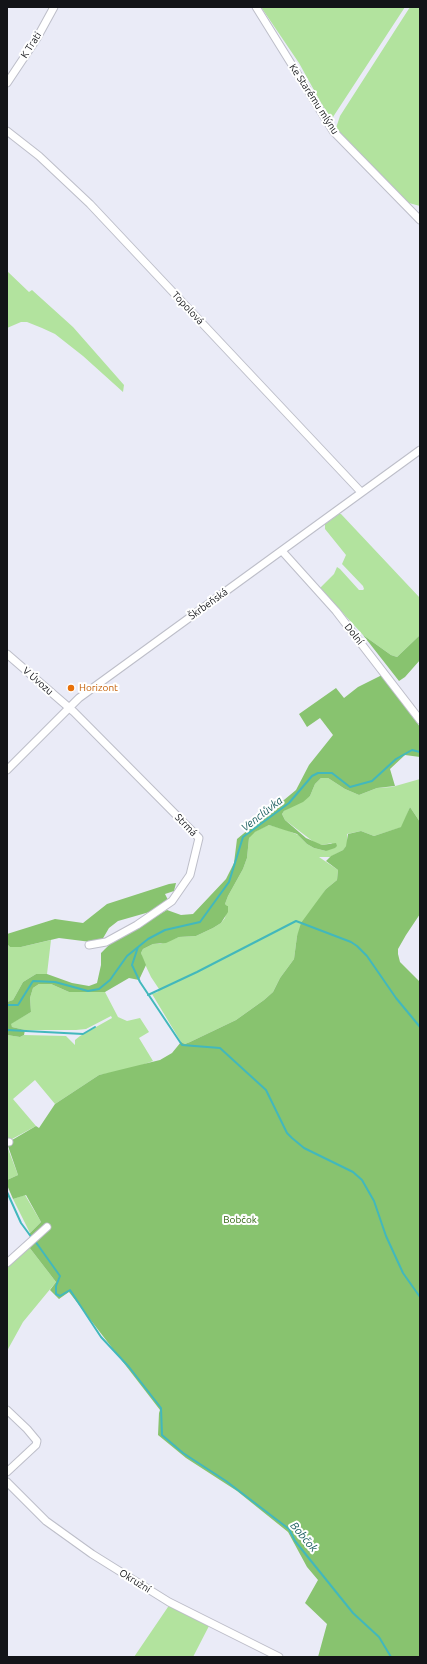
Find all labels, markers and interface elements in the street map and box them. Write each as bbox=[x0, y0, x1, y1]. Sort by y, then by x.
street label: K Trati bbox=[18, 30, 44, 60]
street label: Ke Starému mlýnu bbox=[287, 62, 341, 136]
street label: Topolová bbox=[170, 289, 206, 327]
street label: Škrbeňská bbox=[186, 586, 230, 622]
street label: Dolní bbox=[342, 621, 366, 647]
street label: V Úvozu bbox=[20, 665, 56, 697]
place label: Horizont bbox=[79, 682, 118, 694]
marker: Horizont bbox=[66, 683, 76, 693]
water label: Venclůvka bbox=[239, 794, 285, 834]
street label: Strmá bbox=[172, 811, 200, 839]
park label: Bobčok bbox=[223, 1214, 257, 1226]
water label: Bobčok bbox=[288, 1519, 320, 1555]
street label: Okružní bbox=[117, 1567, 153, 1595]

